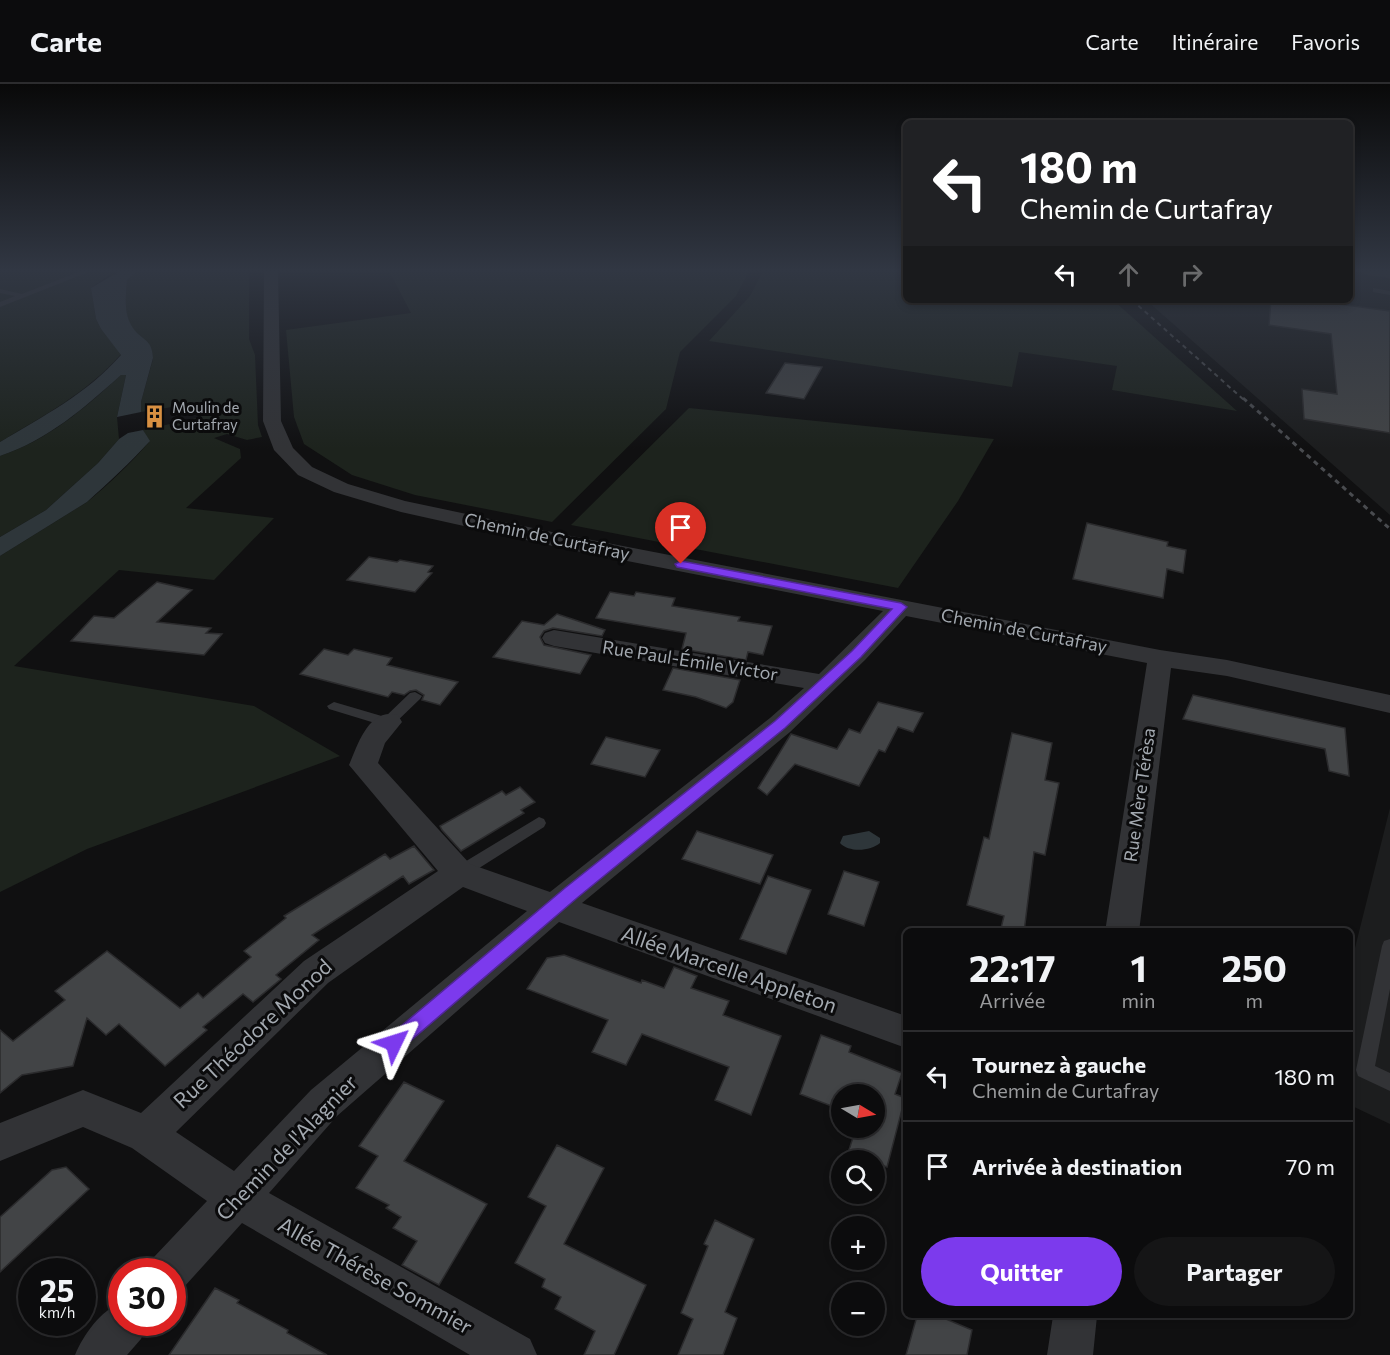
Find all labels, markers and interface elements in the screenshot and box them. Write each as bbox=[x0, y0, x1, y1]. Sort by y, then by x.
text: Carte bbox=[30, 24, 102, 58]
text: Carte bbox=[1085, 29, 1139, 54]
text: Itinéraire bbox=[1172, 29, 1258, 54]
text: Favoris bbox=[1291, 29, 1360, 54]
text: 180 m bbox=[1020, 140, 1138, 192]
icon: left bbox=[921, 144, 999, 222]
text: Chemin de Curtafray bbox=[1020, 192, 1273, 225]
icon: left bbox=[1049, 258, 1082, 291]
icon: ahead bbox=[1112, 258, 1145, 291]
icon: right bbox=[1175, 258, 1208, 291]
place label: Moulin de Curtafray bbox=[172, 398, 239, 433]
building icon: Moulin de Curtafray bbox=[141, 404, 167, 430]
pin bbox=[655, 502, 706, 564]
street label: Chemin de Curtafray bbox=[462, 508, 632, 564]
icon: arrive bbox=[664, 511, 697, 544]
street label: Chemin de Curtafray bbox=[939, 603, 1109, 657]
street label: Rue Paul-Émile Victor bbox=[601, 635, 780, 685]
street label: Rue Mère Térèsa bbox=[1119, 726, 1159, 863]
street label: Allée Marcelle Appleton bbox=[619, 920, 840, 1017]
text: 22:17 bbox=[969, 945, 1056, 989]
text: 1 bbox=[1130, 945, 1147, 989]
text: 250 bbox=[1222, 945, 1287, 989]
street label: Rue Théodore Monod bbox=[168, 953, 336, 1113]
text: Arrivée bbox=[979, 988, 1045, 1012]
text: min bbox=[1122, 988, 1156, 1012]
text: m bbox=[1246, 988, 1263, 1012]
position arrow bbox=[362, 1011, 426, 1075]
text: Tournez à gauche bbox=[972, 1051, 1146, 1078]
icon: left bbox=[921, 1060, 954, 1093]
text: 180 m bbox=[1274, 1063, 1335, 1090]
street label: Chemin de l'Alagnier bbox=[210, 1069, 362, 1225]
text: Chemin de Curtafray bbox=[972, 1078, 1159, 1102]
north arrow bbox=[831, 1084, 885, 1138]
map controls bbox=[831, 1084, 885, 1336]
button: search bbox=[831, 1150, 885, 1204]
icon: arrive bbox=[921, 1150, 954, 1183]
text: Arrivée à destination bbox=[972, 1153, 1182, 1180]
text: 70 m bbox=[1286, 1153, 1335, 1180]
street label: Allée Thérèse Sommier bbox=[274, 1211, 477, 1338]
button: + bbox=[831, 1216, 885, 1270]
button: Quitter bbox=[921, 1237, 1122, 1306]
button: Partager bbox=[1134, 1237, 1335, 1306]
speed limit sign: 30 bbox=[108, 1258, 186, 1336]
text: 25 bbox=[40, 1271, 74, 1308]
button: − bbox=[831, 1282, 885, 1336]
text: km/h bbox=[39, 1303, 75, 1321]

